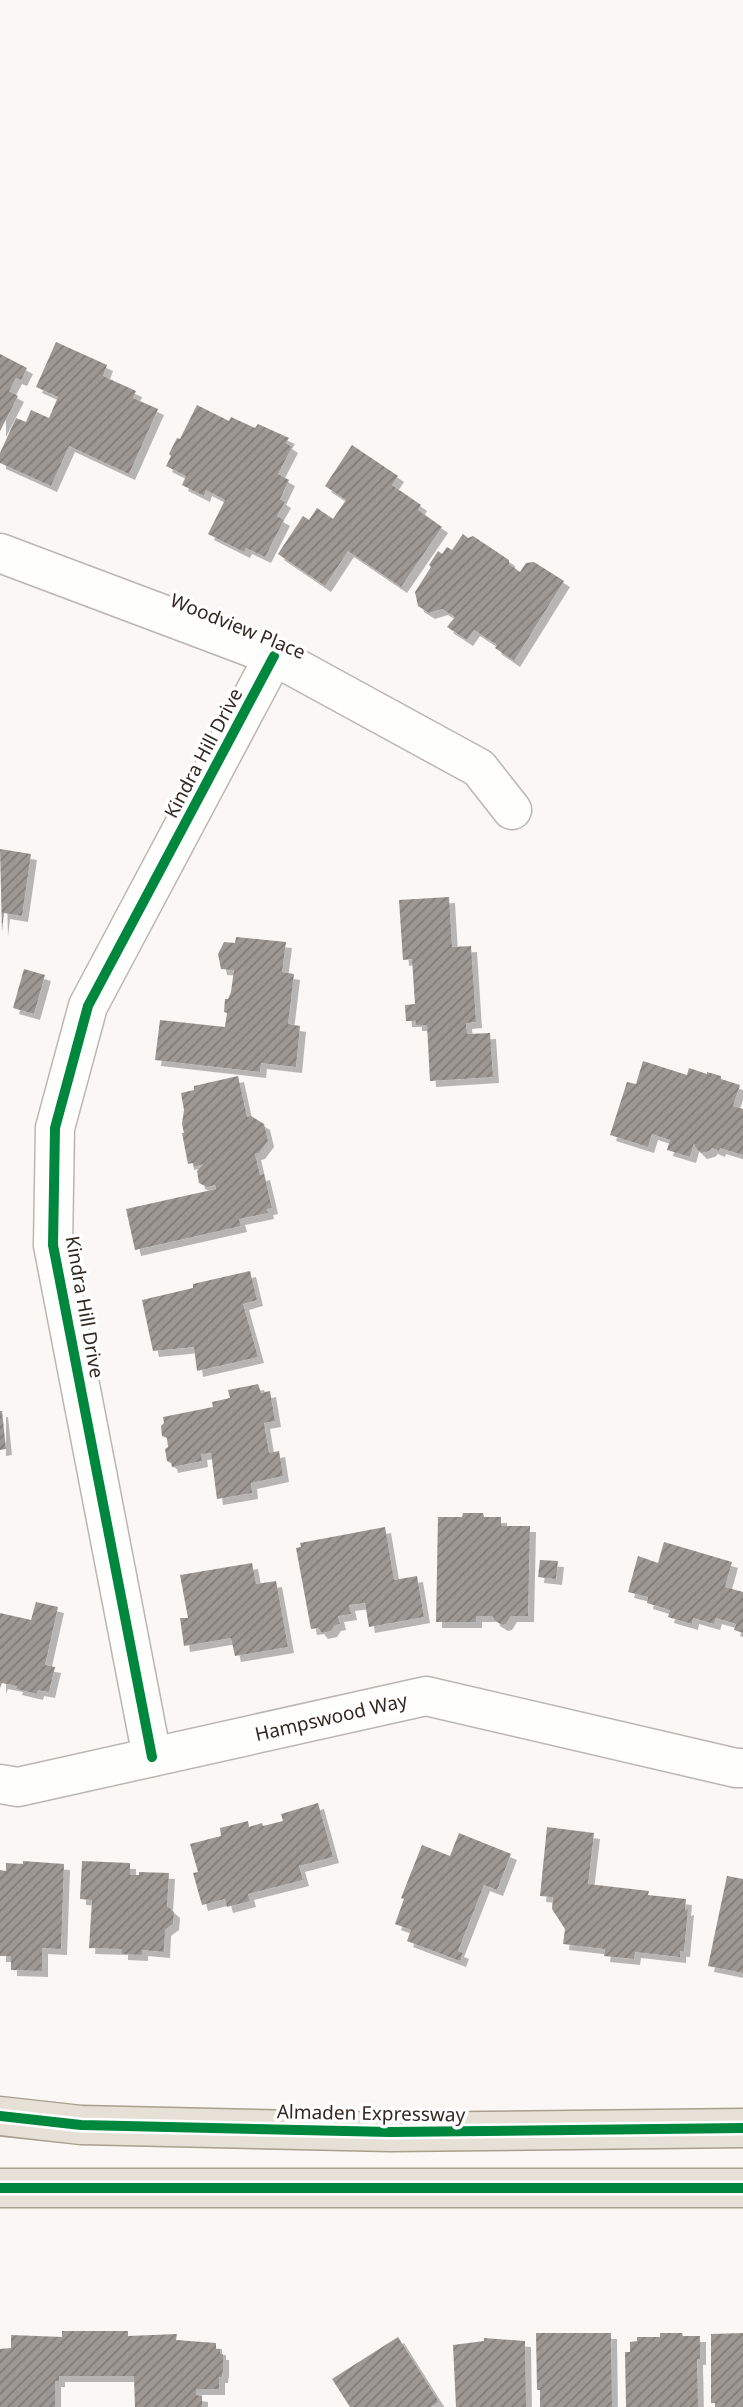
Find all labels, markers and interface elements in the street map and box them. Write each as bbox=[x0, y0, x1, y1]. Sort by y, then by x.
street label: Woodview Place bbox=[167, 587, 309, 665]
street label: Kindra Hill Drive bbox=[158, 683, 248, 823]
street label: Kindra Hill Drive bbox=[60, 1234, 110, 1380]
street label: Hampswood Way bbox=[252, 1687, 410, 1747]
street label: Almaden Expressway bbox=[277, 2098, 466, 2128]

